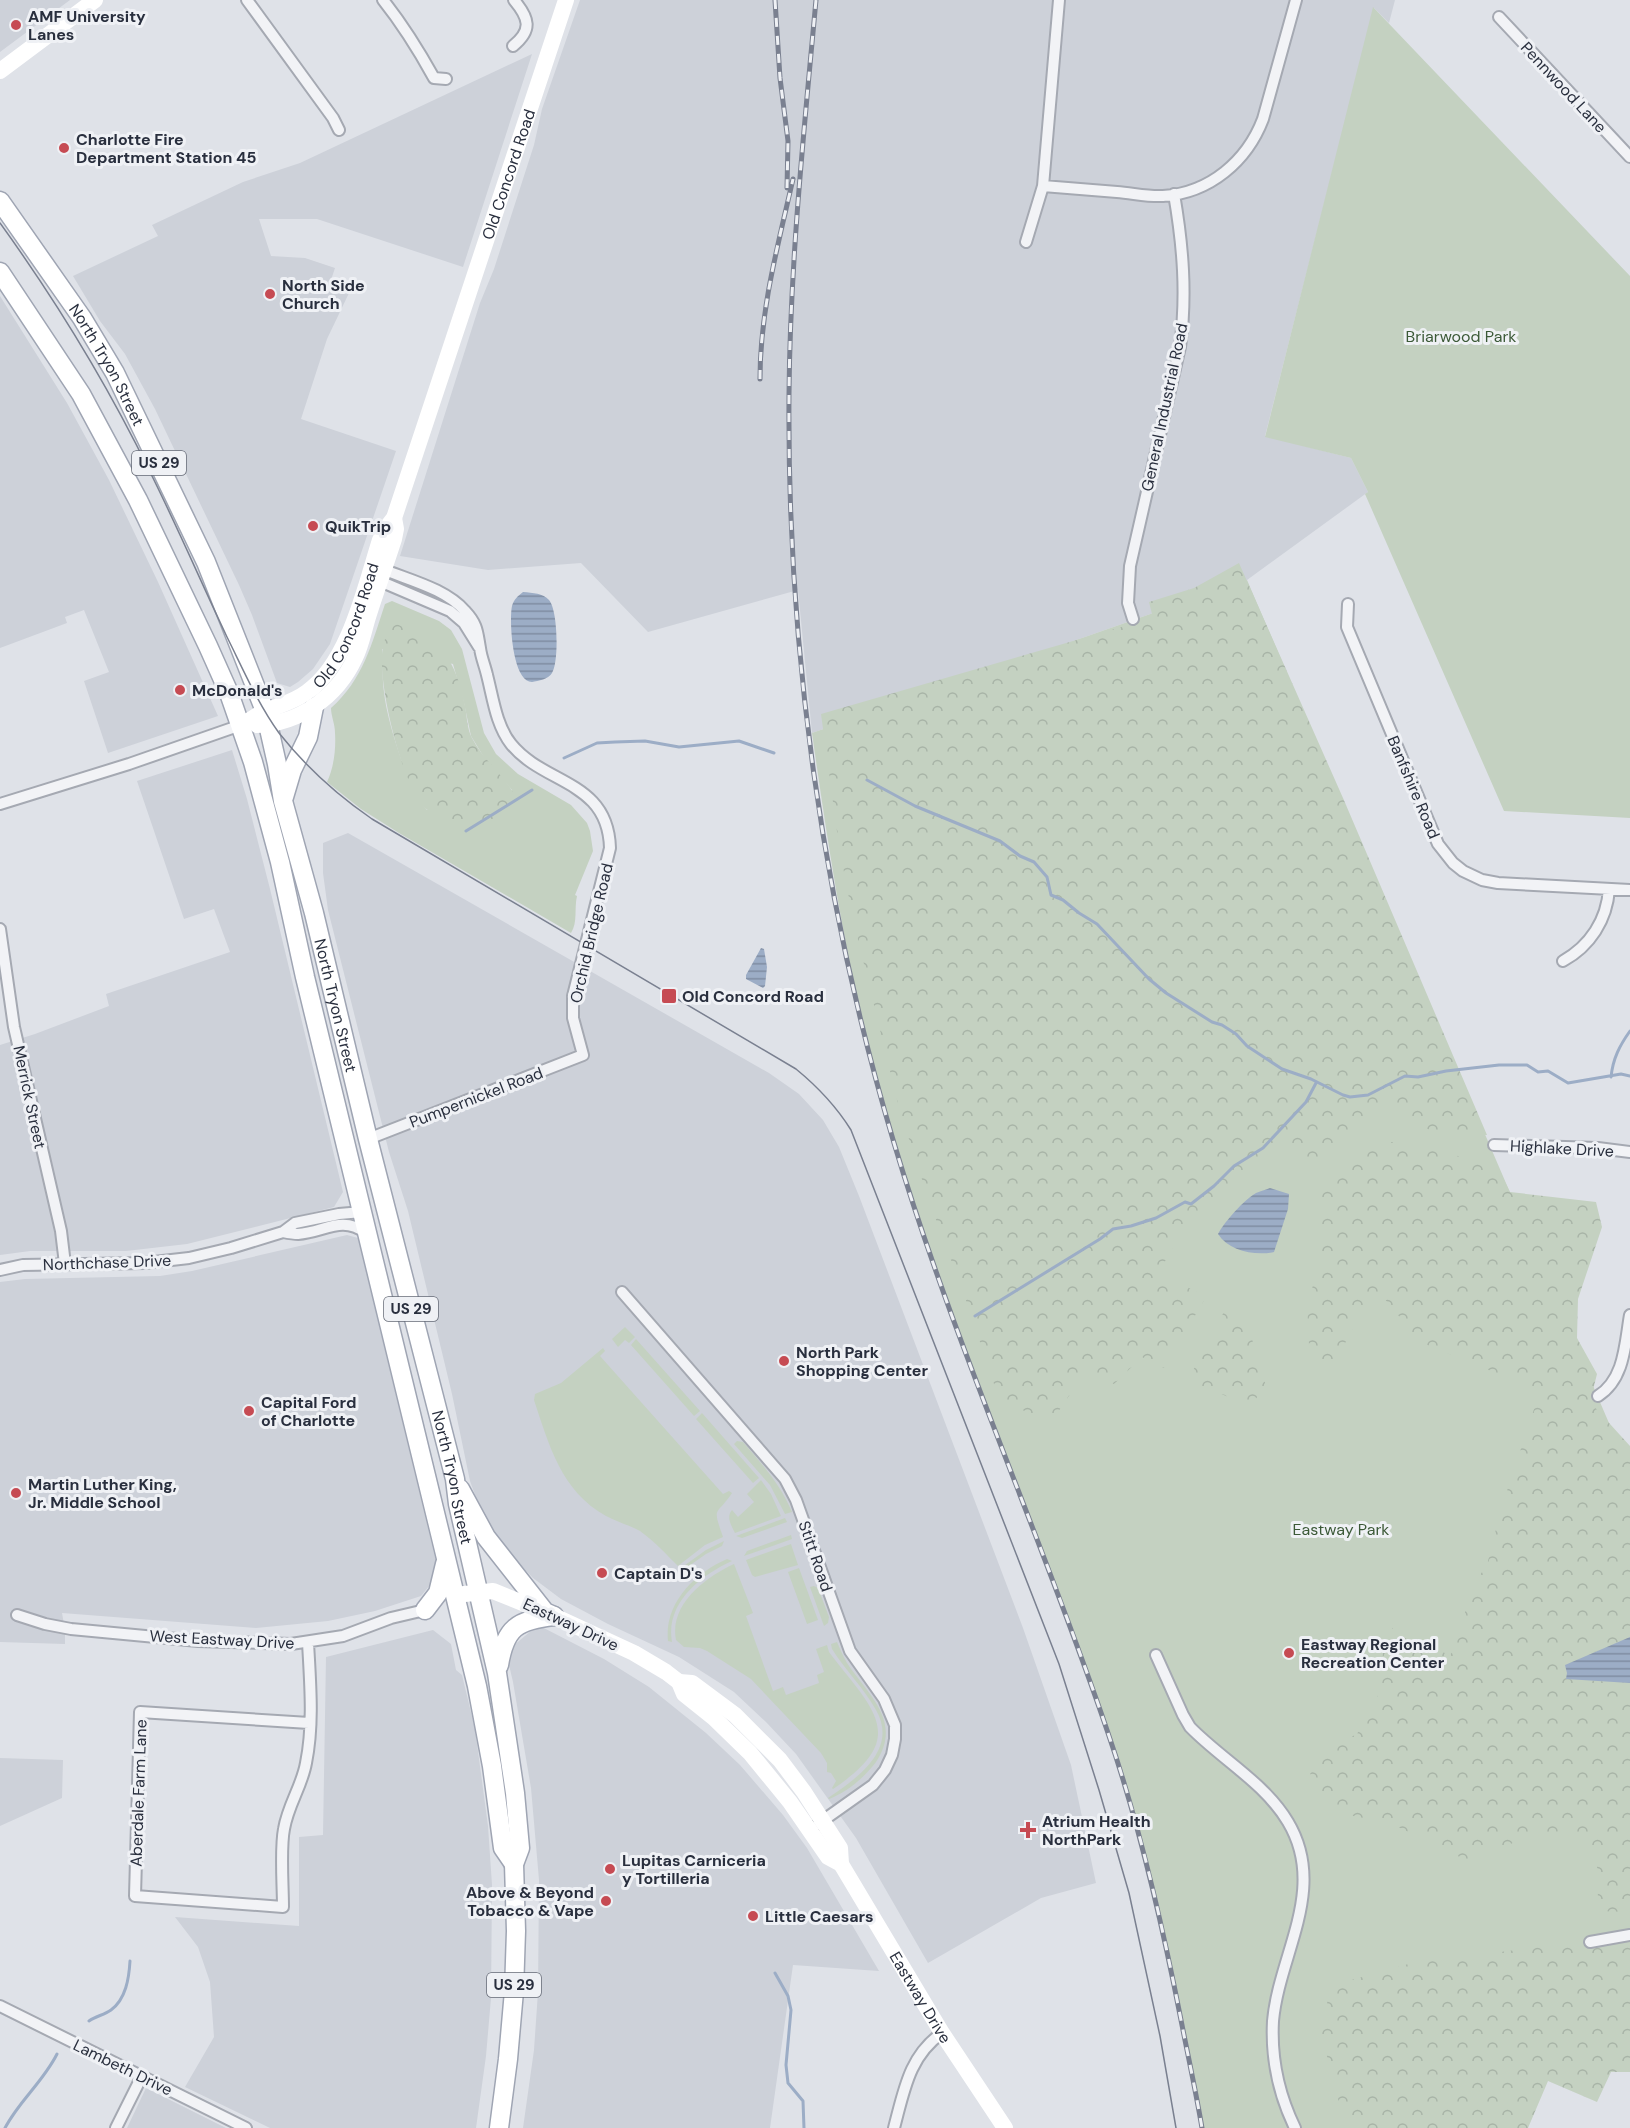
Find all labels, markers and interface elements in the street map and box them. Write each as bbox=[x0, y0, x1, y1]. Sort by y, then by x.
place label: AMF University Lanes bbox=[28, 6, 146, 45]
marker: AMF University Lanes bbox=[9, 18, 23, 32]
street label: Pennwood Lane bbox=[1516, 37, 1611, 137]
street label: Old Concord Road bbox=[477, 106, 540, 242]
place label: Charlotte Fire Department Station 45 bbox=[76, 129, 256, 168]
marker: Charlotte Fire Department Station 45 bbox=[57, 141, 71, 155]
place label: North Side Church bbox=[282, 275, 365, 314]
marker: North Side Church bbox=[263, 287, 277, 301]
street label: North Tryon Street bbox=[64, 300, 149, 429]
street label: General Industrial Road bbox=[1136, 321, 1193, 493]
park label: Briarwood Park bbox=[1406, 326, 1516, 347]
road number: US 29 bbox=[132, 451, 186, 475]
place label: QuikTrip bbox=[325, 516, 391, 537]
marker: QuikTrip bbox=[306, 519, 320, 533]
street label: Old Concord Road bbox=[308, 560, 384, 693]
place label: McDonald's bbox=[192, 680, 283, 701]
marker: McDonald's bbox=[173, 683, 187, 697]
street label: Banfshire Road bbox=[1382, 732, 1445, 842]
street label: Orchid Bridge Road bbox=[565, 861, 618, 1005]
street label: North Tryon Street bbox=[309, 937, 362, 1074]
place label: Old Concord Road bbox=[682, 986, 824, 1007]
marker: Old Concord Road bbox=[660, 987, 678, 1005]
street label: Merrick Street bbox=[8, 1044, 51, 1151]
street label: Pumpernickel Road bbox=[406, 1062, 546, 1133]
street label: Highlake Drive bbox=[1510, 1135, 1614, 1162]
street label: Northchase Drive bbox=[43, 1250, 171, 1275]
road number: US 29 bbox=[384, 1297, 438, 1321]
place label: North Park Shopping Center bbox=[796, 1342, 928, 1381]
marker: North Park Shopping Center bbox=[777, 1354, 791, 1368]
place label: Capital Ford of Charlotte bbox=[261, 1392, 357, 1431]
marker: Capital Ford of Charlotte bbox=[242, 1404, 256, 1418]
street label: North Tryon Street bbox=[427, 1408, 477, 1546]
place label: Martin Luther King, Jr. Middle School bbox=[28, 1474, 177, 1513]
marker: Martin Luther King, Jr. Middle School bbox=[9, 1486, 23, 1500]
street label: Stitt Road bbox=[794, 1518, 837, 1594]
park label: Eastway Park bbox=[1293, 1519, 1389, 1540]
place label: Captain D's bbox=[614, 1563, 703, 1584]
marker: Captain D's bbox=[595, 1566, 609, 1580]
street label: Eastway Drive bbox=[520, 1593, 622, 1656]
street label: West Eastway Drive bbox=[149, 1625, 295, 1654]
place label: Eastway Regional Recreation Center bbox=[1301, 1634, 1445, 1673]
marker: Eastway Regional Recreation Center bbox=[1282, 1646, 1296, 1660]
street label: Aberdale Farm Lane bbox=[125, 1719, 152, 1867]
place label: Atrium Health NorthPark bbox=[1042, 1811, 1151, 1850]
marker: Atrium Health NorthPark bbox=[1019, 1821, 1037, 1839]
place label: Lupitas Carniceria y Tortilleria bbox=[622, 1850, 766, 1889]
marker: Lupitas Carniceria y Tortilleria bbox=[603, 1862, 617, 1876]
place label: Above & Beyond Tobacco & Vape bbox=[466, 1882, 594, 1921]
marker: Above & Beyond Tobacco & Vape bbox=[599, 1894, 613, 1908]
place label: Little Caesars bbox=[765, 1906, 874, 1927]
marker: Little Caesars bbox=[746, 1909, 760, 1923]
street label: Eastway Drive bbox=[885, 1948, 956, 2047]
road number: US 29 bbox=[487, 1973, 541, 1997]
street label: Lambeth Drive bbox=[70, 2034, 176, 2101]

